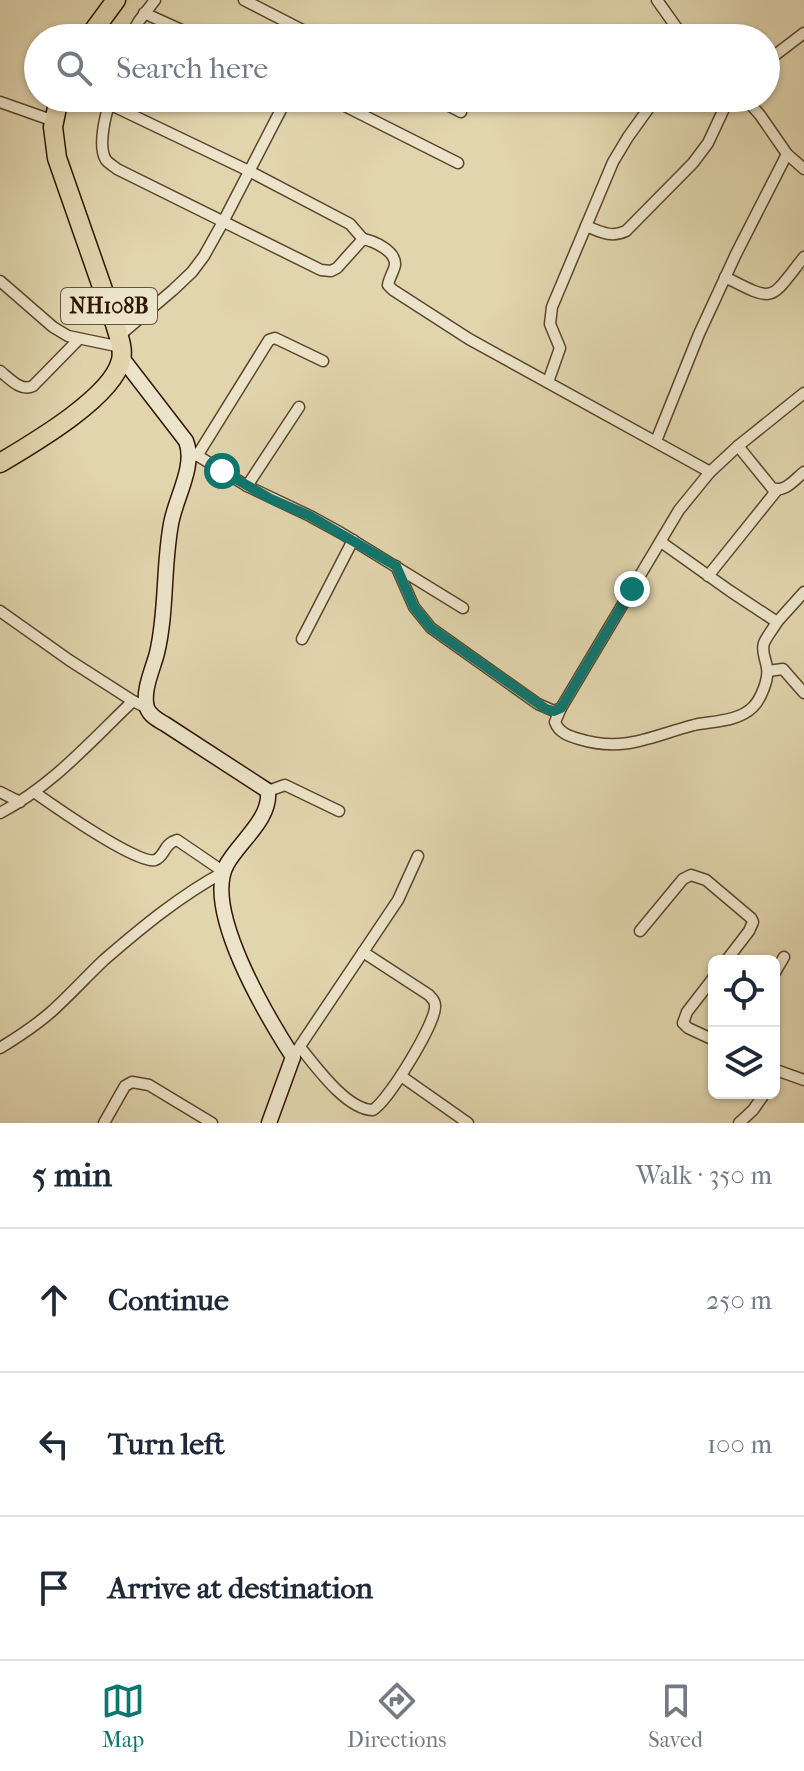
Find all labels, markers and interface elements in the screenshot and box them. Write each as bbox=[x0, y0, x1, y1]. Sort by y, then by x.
search box bbox=[24, 24, 780, 112]
icon: search bbox=[52, 46, 96, 90]
text: Search here bbox=[116, 51, 268, 86]
road number: NH108B bbox=[61, 288, 157, 324]
route start bbox=[204, 453, 240, 489]
route end bbox=[614, 571, 650, 607]
map controls bbox=[708, 955, 780, 1099]
button: locate bbox=[708, 955, 780, 1027]
button: layers bbox=[708, 1027, 780, 1099]
text: 5 min bbox=[32, 1155, 112, 1195]
text: Walk · 350 m bbox=[636, 1160, 772, 1191]
icon: ahead bbox=[32, 1278, 76, 1322]
text: Continue bbox=[108, 1283, 229, 1318]
text: 250 m bbox=[706, 1285, 772, 1316]
icon: left bbox=[32, 1422, 76, 1466]
text: Turn left bbox=[108, 1427, 225, 1462]
text: 100 m bbox=[707, 1429, 772, 1460]
icon: arrive bbox=[32, 1566, 76, 1610]
text: Arrive at destination bbox=[108, 1571, 373, 1606]
tab: Map bbox=[101, 1679, 145, 1753]
tab: Directions bbox=[347, 1679, 446, 1753]
tab: Saved bbox=[648, 1679, 703, 1753]

